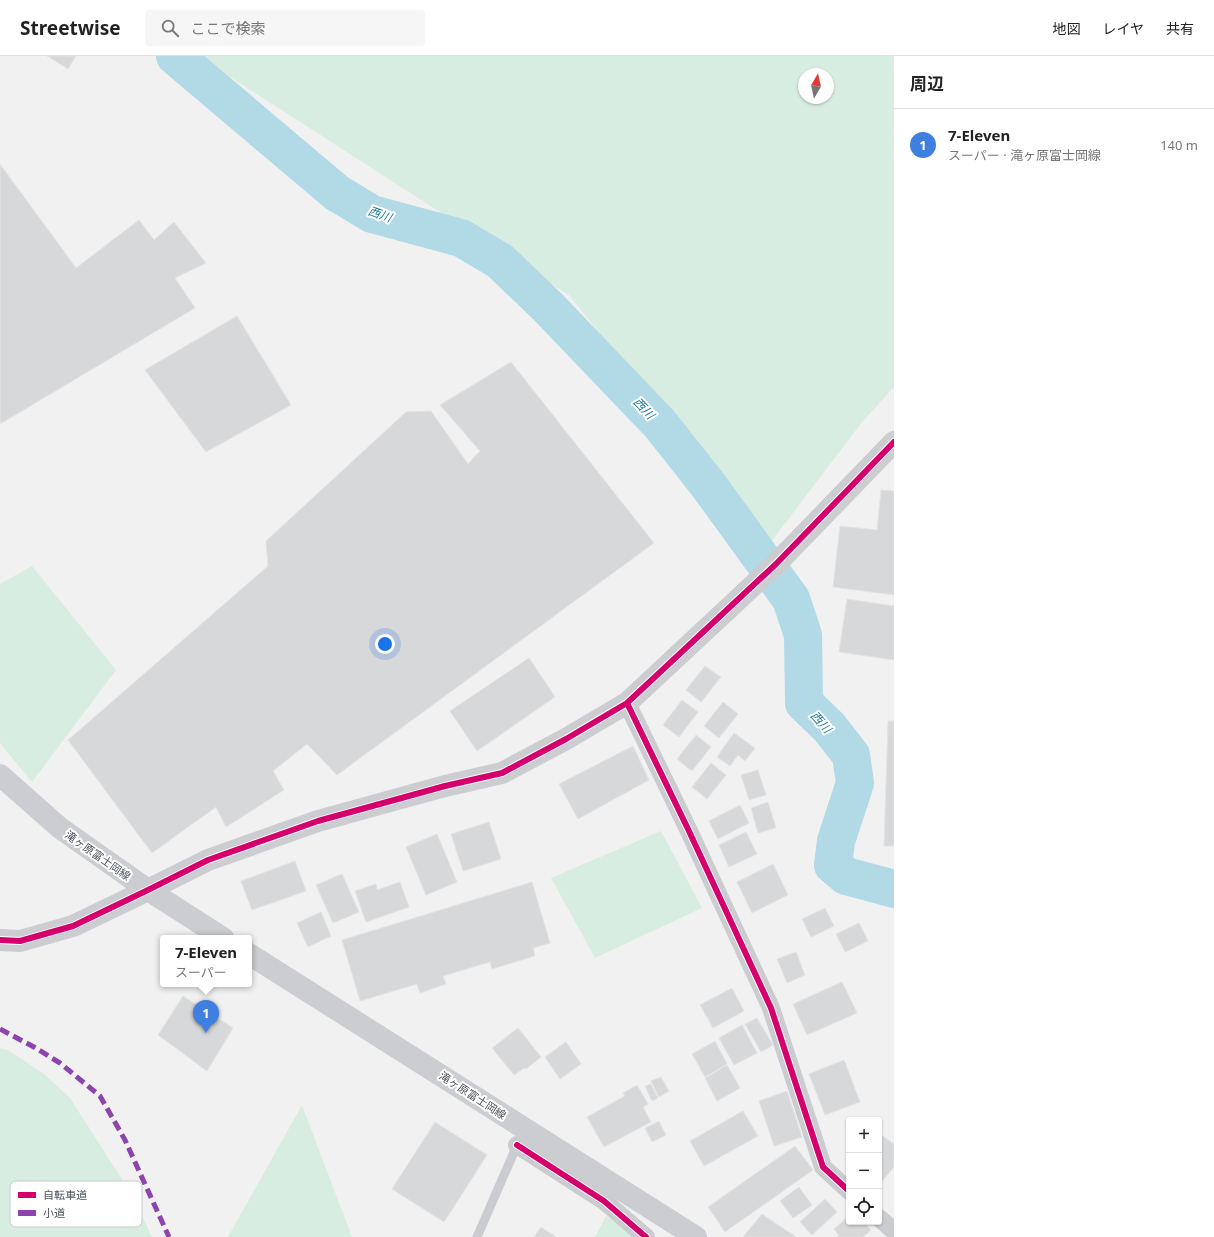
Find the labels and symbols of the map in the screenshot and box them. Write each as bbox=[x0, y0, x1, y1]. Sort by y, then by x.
north arrow bbox=[798, 68, 834, 104]
water label: 西川 bbox=[366, 202, 396, 227]
water label: 西川 bbox=[630, 393, 660, 424]
your location bbox=[375, 634, 395, 654]
water label: 西川 bbox=[807, 707, 837, 738]
street label: 滝ヶ原富士岡線 bbox=[62, 827, 134, 883]
pin: 1 bbox=[193, 1000, 219, 1033]
street label: 滝ヶ原富士岡線 bbox=[437, 1068, 509, 1122]
legend bbox=[10, 1181, 142, 1227]
text: 自転車道 bbox=[43, 1187, 87, 1202]
text: 小道 bbox=[43, 1205, 65, 1220]

